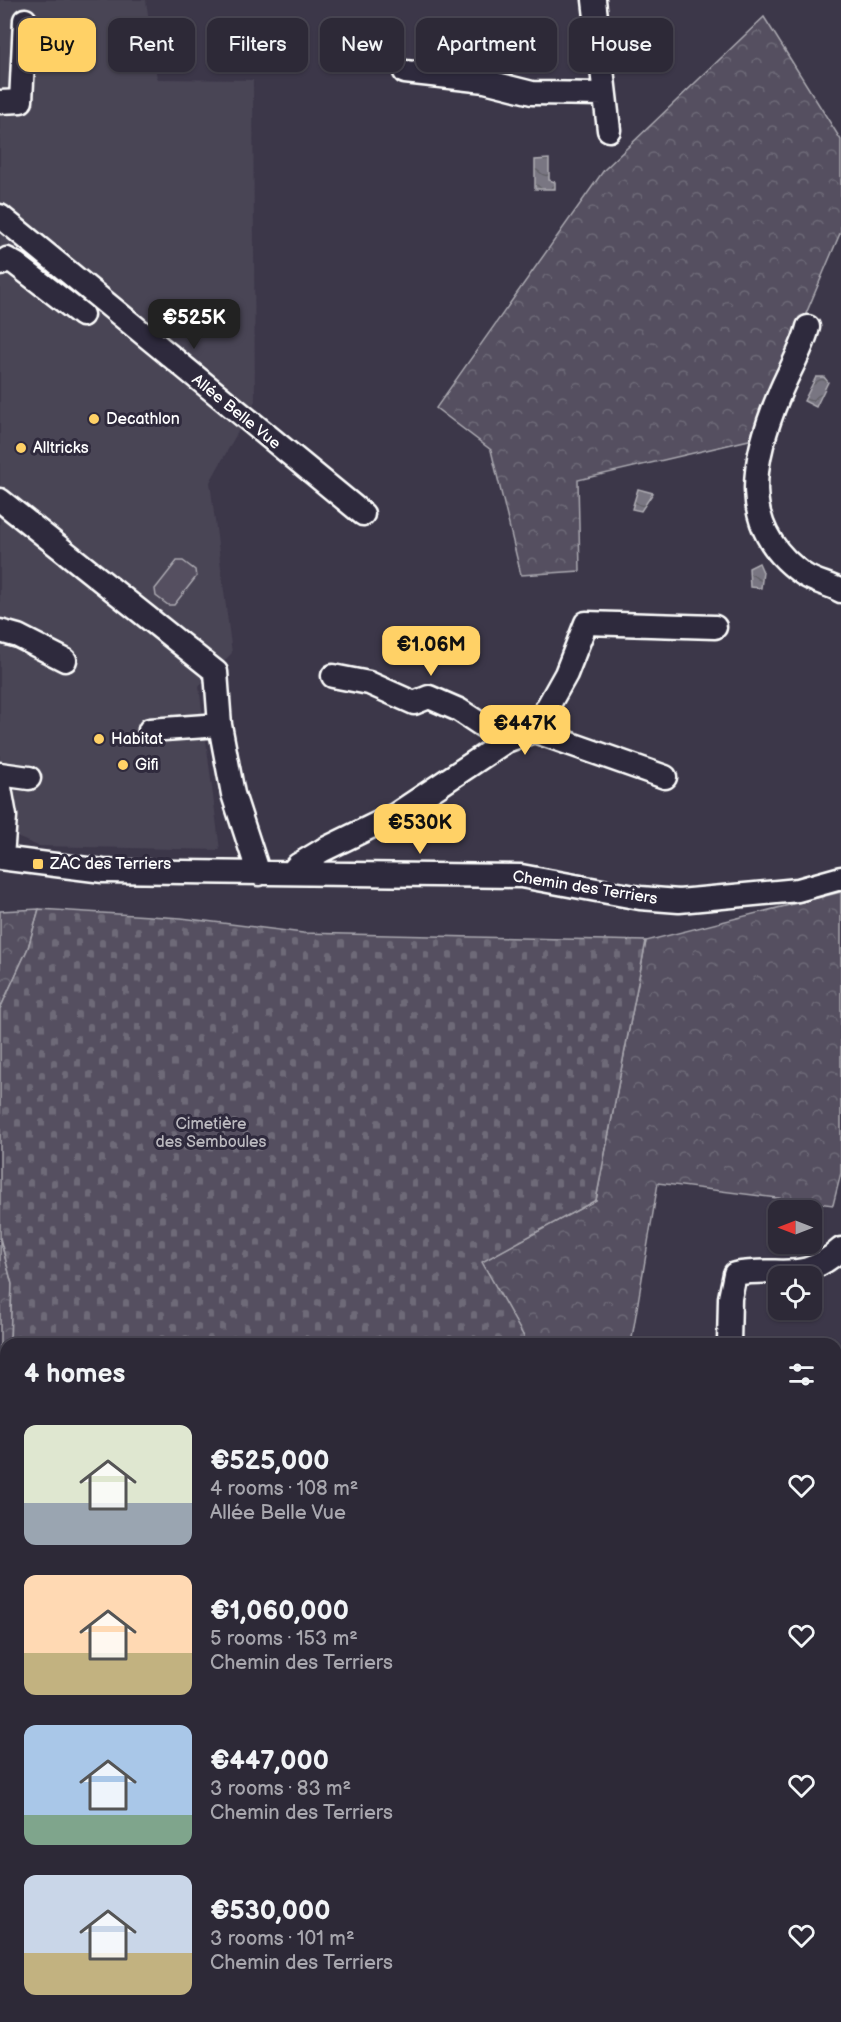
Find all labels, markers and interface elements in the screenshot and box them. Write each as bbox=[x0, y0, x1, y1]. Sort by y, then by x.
chip: Buy bbox=[18, 18, 96, 72]
chip: Rent bbox=[108, 18, 195, 72]
chip: Filters bbox=[207, 18, 308, 72]
chip: New bbox=[320, 18, 404, 72]
chip: Apartment bbox=[416, 18, 557, 72]
chip: House bbox=[569, 18, 673, 72]
pin: €525K bbox=[152, 299, 236, 350]
text: €525K bbox=[162, 306, 226, 330]
street label: Allée Belle Vue bbox=[188, 370, 285, 454]
place label: Decathlon bbox=[106, 410, 180, 429]
marker: Decathlon bbox=[87, 412, 101, 426]
place label: Alltricks bbox=[33, 439, 89, 458]
marker: Alltricks bbox=[14, 441, 28, 455]
pin: €1.06M bbox=[382, 626, 480, 677]
text: €1.06M bbox=[396, 633, 466, 657]
pin: €447K bbox=[483, 705, 567, 756]
text: €447K bbox=[493, 712, 557, 736]
place label: Habitat bbox=[111, 730, 163, 749]
marker: Habitat bbox=[92, 732, 106, 746]
place label: Gifi bbox=[135, 756, 159, 775]
marker: Gifi bbox=[116, 758, 130, 772]
pin: €530K bbox=[378, 804, 462, 855]
text: €530K bbox=[388, 811, 452, 835]
place label: ZAC des Terriers bbox=[49, 855, 171, 874]
marker: ZAC des Terriers bbox=[31, 857, 45, 871]
street label: Chemin des Terriers bbox=[511, 867, 659, 909]
park label: Cimetière des Semboules bbox=[156, 1115, 266, 1152]
north arrow bbox=[768, 1200, 822, 1254]
map controls bbox=[768, 1200, 822, 1320]
button: locate bbox=[768, 1266, 822, 1320]
icon: filters bbox=[785, 1358, 818, 1391]
text: 4 homes bbox=[24, 1359, 125, 1390]
text: €525,000 bbox=[210, 1446, 330, 1477]
icon: home bbox=[72, 1449, 144, 1521]
icon: heart bbox=[785, 1469, 818, 1502]
text: 4 rooms · 108 m² bbox=[210, 1477, 358, 1501]
text: Allée Belle Vue bbox=[210, 1501, 346, 1525]
text: €1,060,000 bbox=[210, 1596, 349, 1627]
icon: home bbox=[72, 1599, 144, 1671]
icon: heart bbox=[785, 1619, 818, 1652]
text: 5 rooms · 153 m² bbox=[210, 1627, 358, 1651]
text: Chemin des Terriers bbox=[210, 1651, 393, 1675]
text: €447,000 bbox=[210, 1746, 329, 1777]
icon: home bbox=[72, 1749, 144, 1821]
icon: heart bbox=[785, 1769, 818, 1802]
text: 3 rooms · 83 m² bbox=[210, 1777, 351, 1801]
text: Chemin des Terriers bbox=[210, 1801, 393, 1825]
text: €530,000 bbox=[210, 1896, 330, 1927]
icon: home bbox=[72, 1899, 144, 1971]
icon: heart bbox=[785, 1919, 818, 1952]
text: 3 rooms · 101 m² bbox=[210, 1927, 355, 1951]
text: Chemin des Terriers bbox=[210, 1951, 393, 1975]

